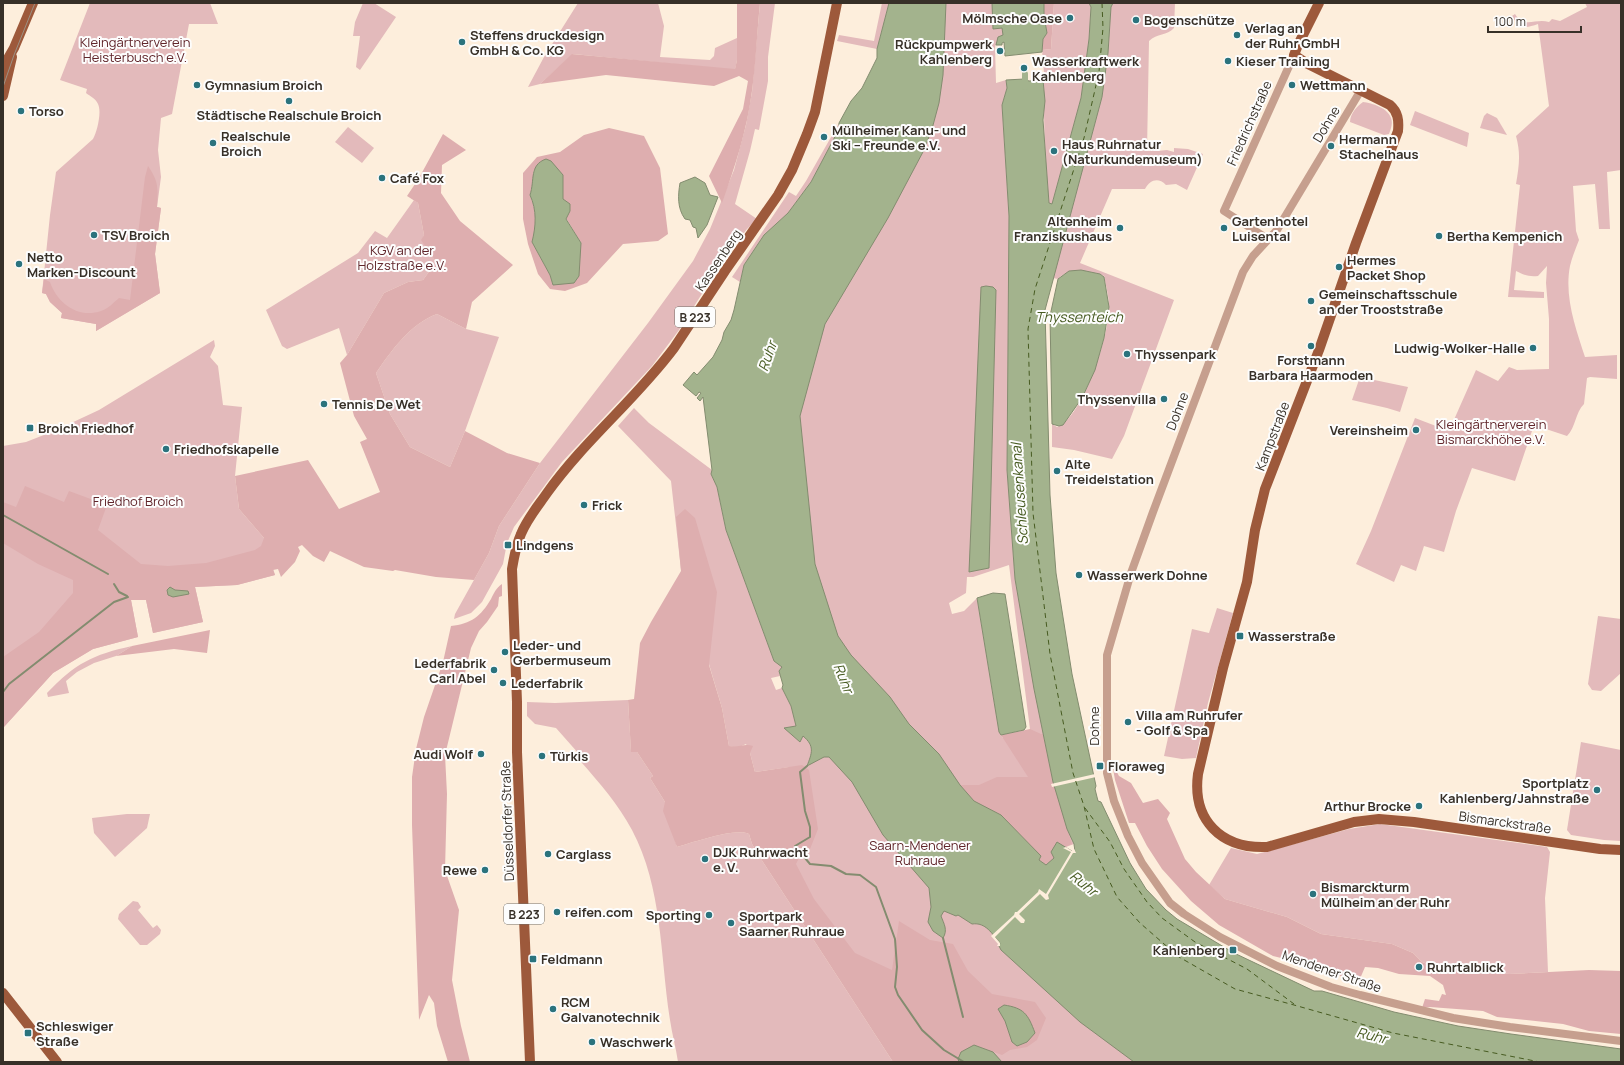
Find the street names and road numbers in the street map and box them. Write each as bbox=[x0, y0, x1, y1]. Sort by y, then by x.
street label: Friedrichstraße bbox=[1222, 77, 1276, 168]
street label: Dohne bbox=[1308, 102, 1344, 146]
street label: Kassenberg bbox=[691, 225, 745, 295]
road number: B 223 bbox=[675, 307, 715, 327]
street label: Dohne bbox=[1162, 389, 1193, 433]
street label: Kampstraße bbox=[1251, 398, 1294, 473]
street label: Dohne bbox=[1085, 706, 1103, 746]
street label: Düsseldorfer Straße bbox=[496, 760, 518, 881]
street label: Bismarckstraße bbox=[1458, 807, 1553, 837]
road number: B 223 bbox=[504, 904, 544, 924]
street label: Mendener Straße bbox=[1280, 946, 1384, 997]

